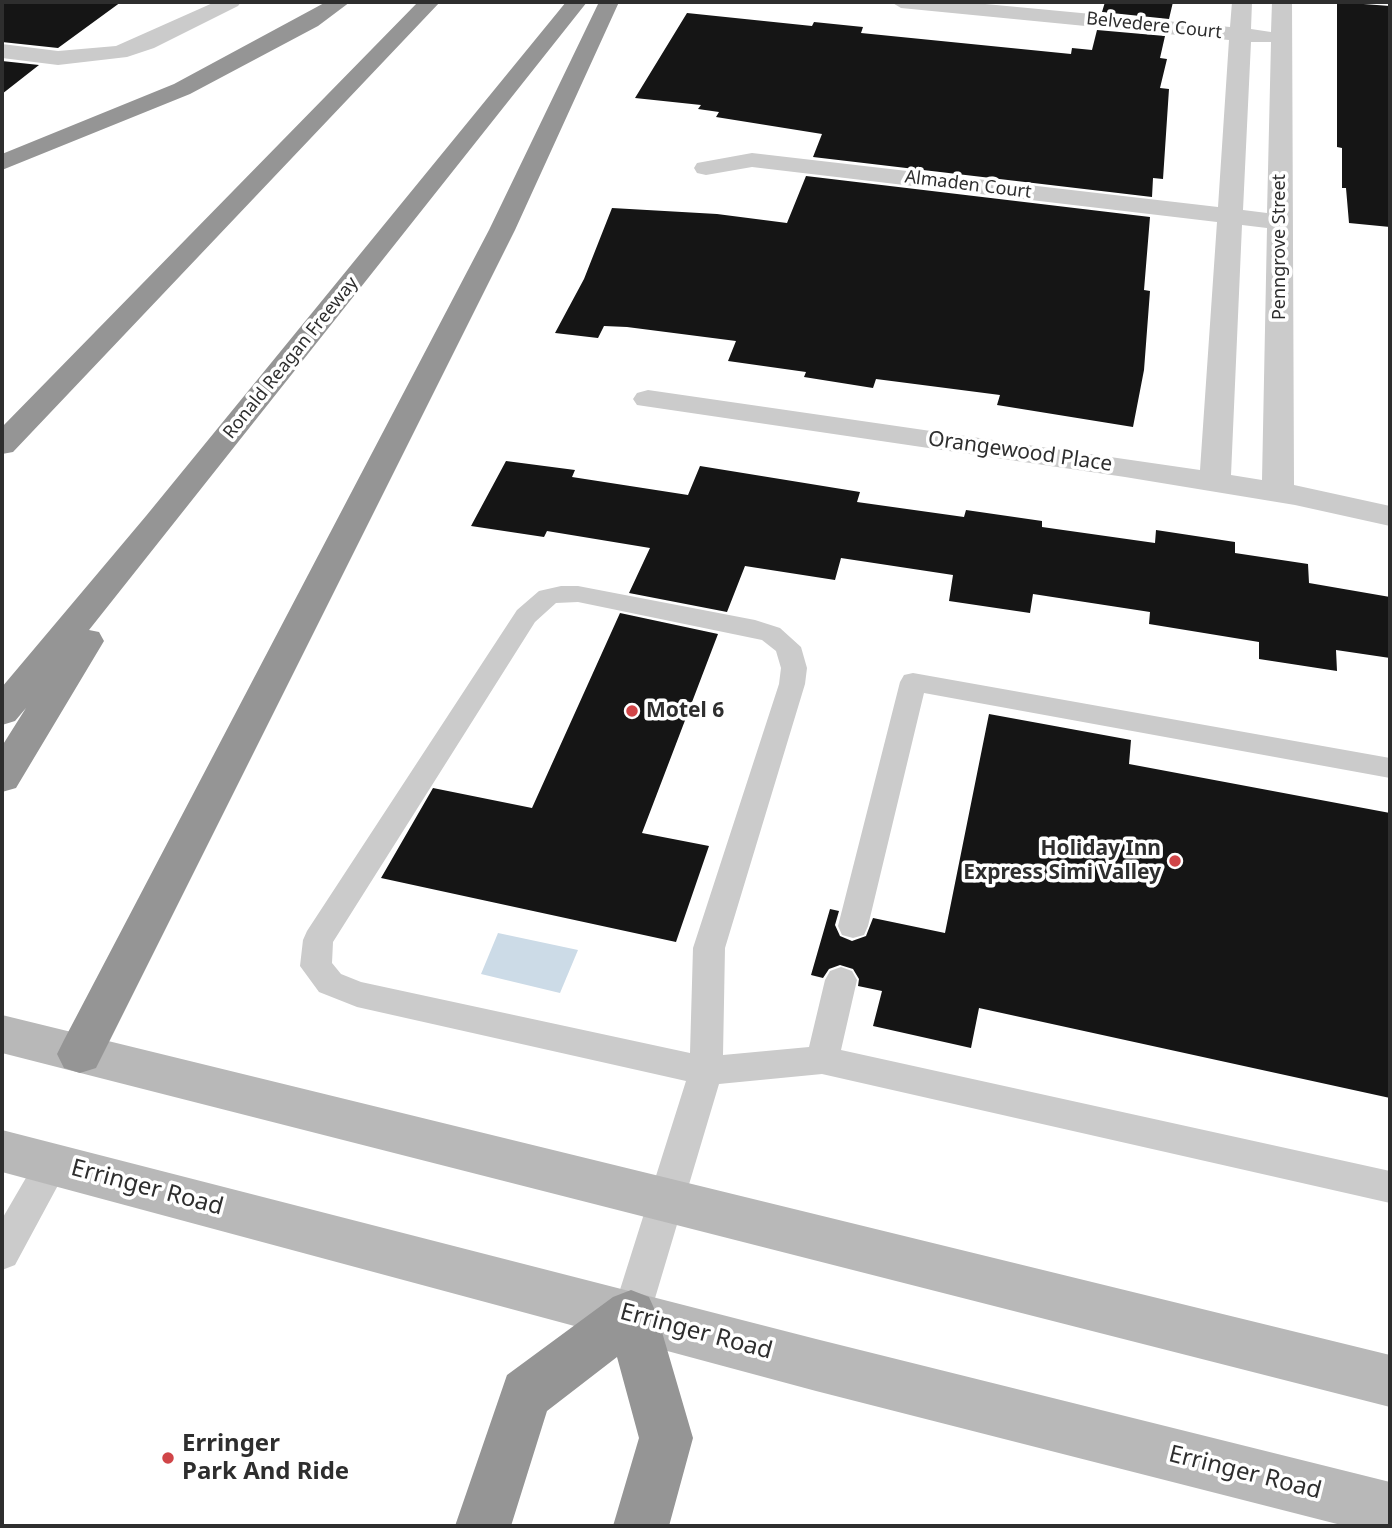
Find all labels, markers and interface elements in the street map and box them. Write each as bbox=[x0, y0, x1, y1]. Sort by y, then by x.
street label: Belvedere Court bbox=[1085, 8, 1223, 44]
street label: Almaden Court bbox=[903, 167, 1033, 203]
street label: Penngrove Street bbox=[1269, 174, 1291, 320]
street label: Ronald Reagan Freeway bbox=[219, 273, 363, 443]
street label: Orangewood Place bbox=[926, 427, 1114, 477]
place label: Motel 6 bbox=[646, 698, 724, 724]
marker: Motel 6 bbox=[624, 703, 640, 719]
place label: Holiday Inn Express Simi Valley bbox=[963, 836, 1161, 886]
marker: Holiday Inn Express Simi Valley bbox=[1167, 853, 1183, 869]
street label: Erringer Road bbox=[68, 1154, 226, 1222]
street label: Erringer Road bbox=[617, 1298, 775, 1366]
place label: Erringer Park And Ride bbox=[182, 1430, 349, 1486]
street label: Erringer Road bbox=[1166, 1440, 1324, 1506]
marker: Erringer Park And Ride bbox=[160, 1450, 176, 1466]

